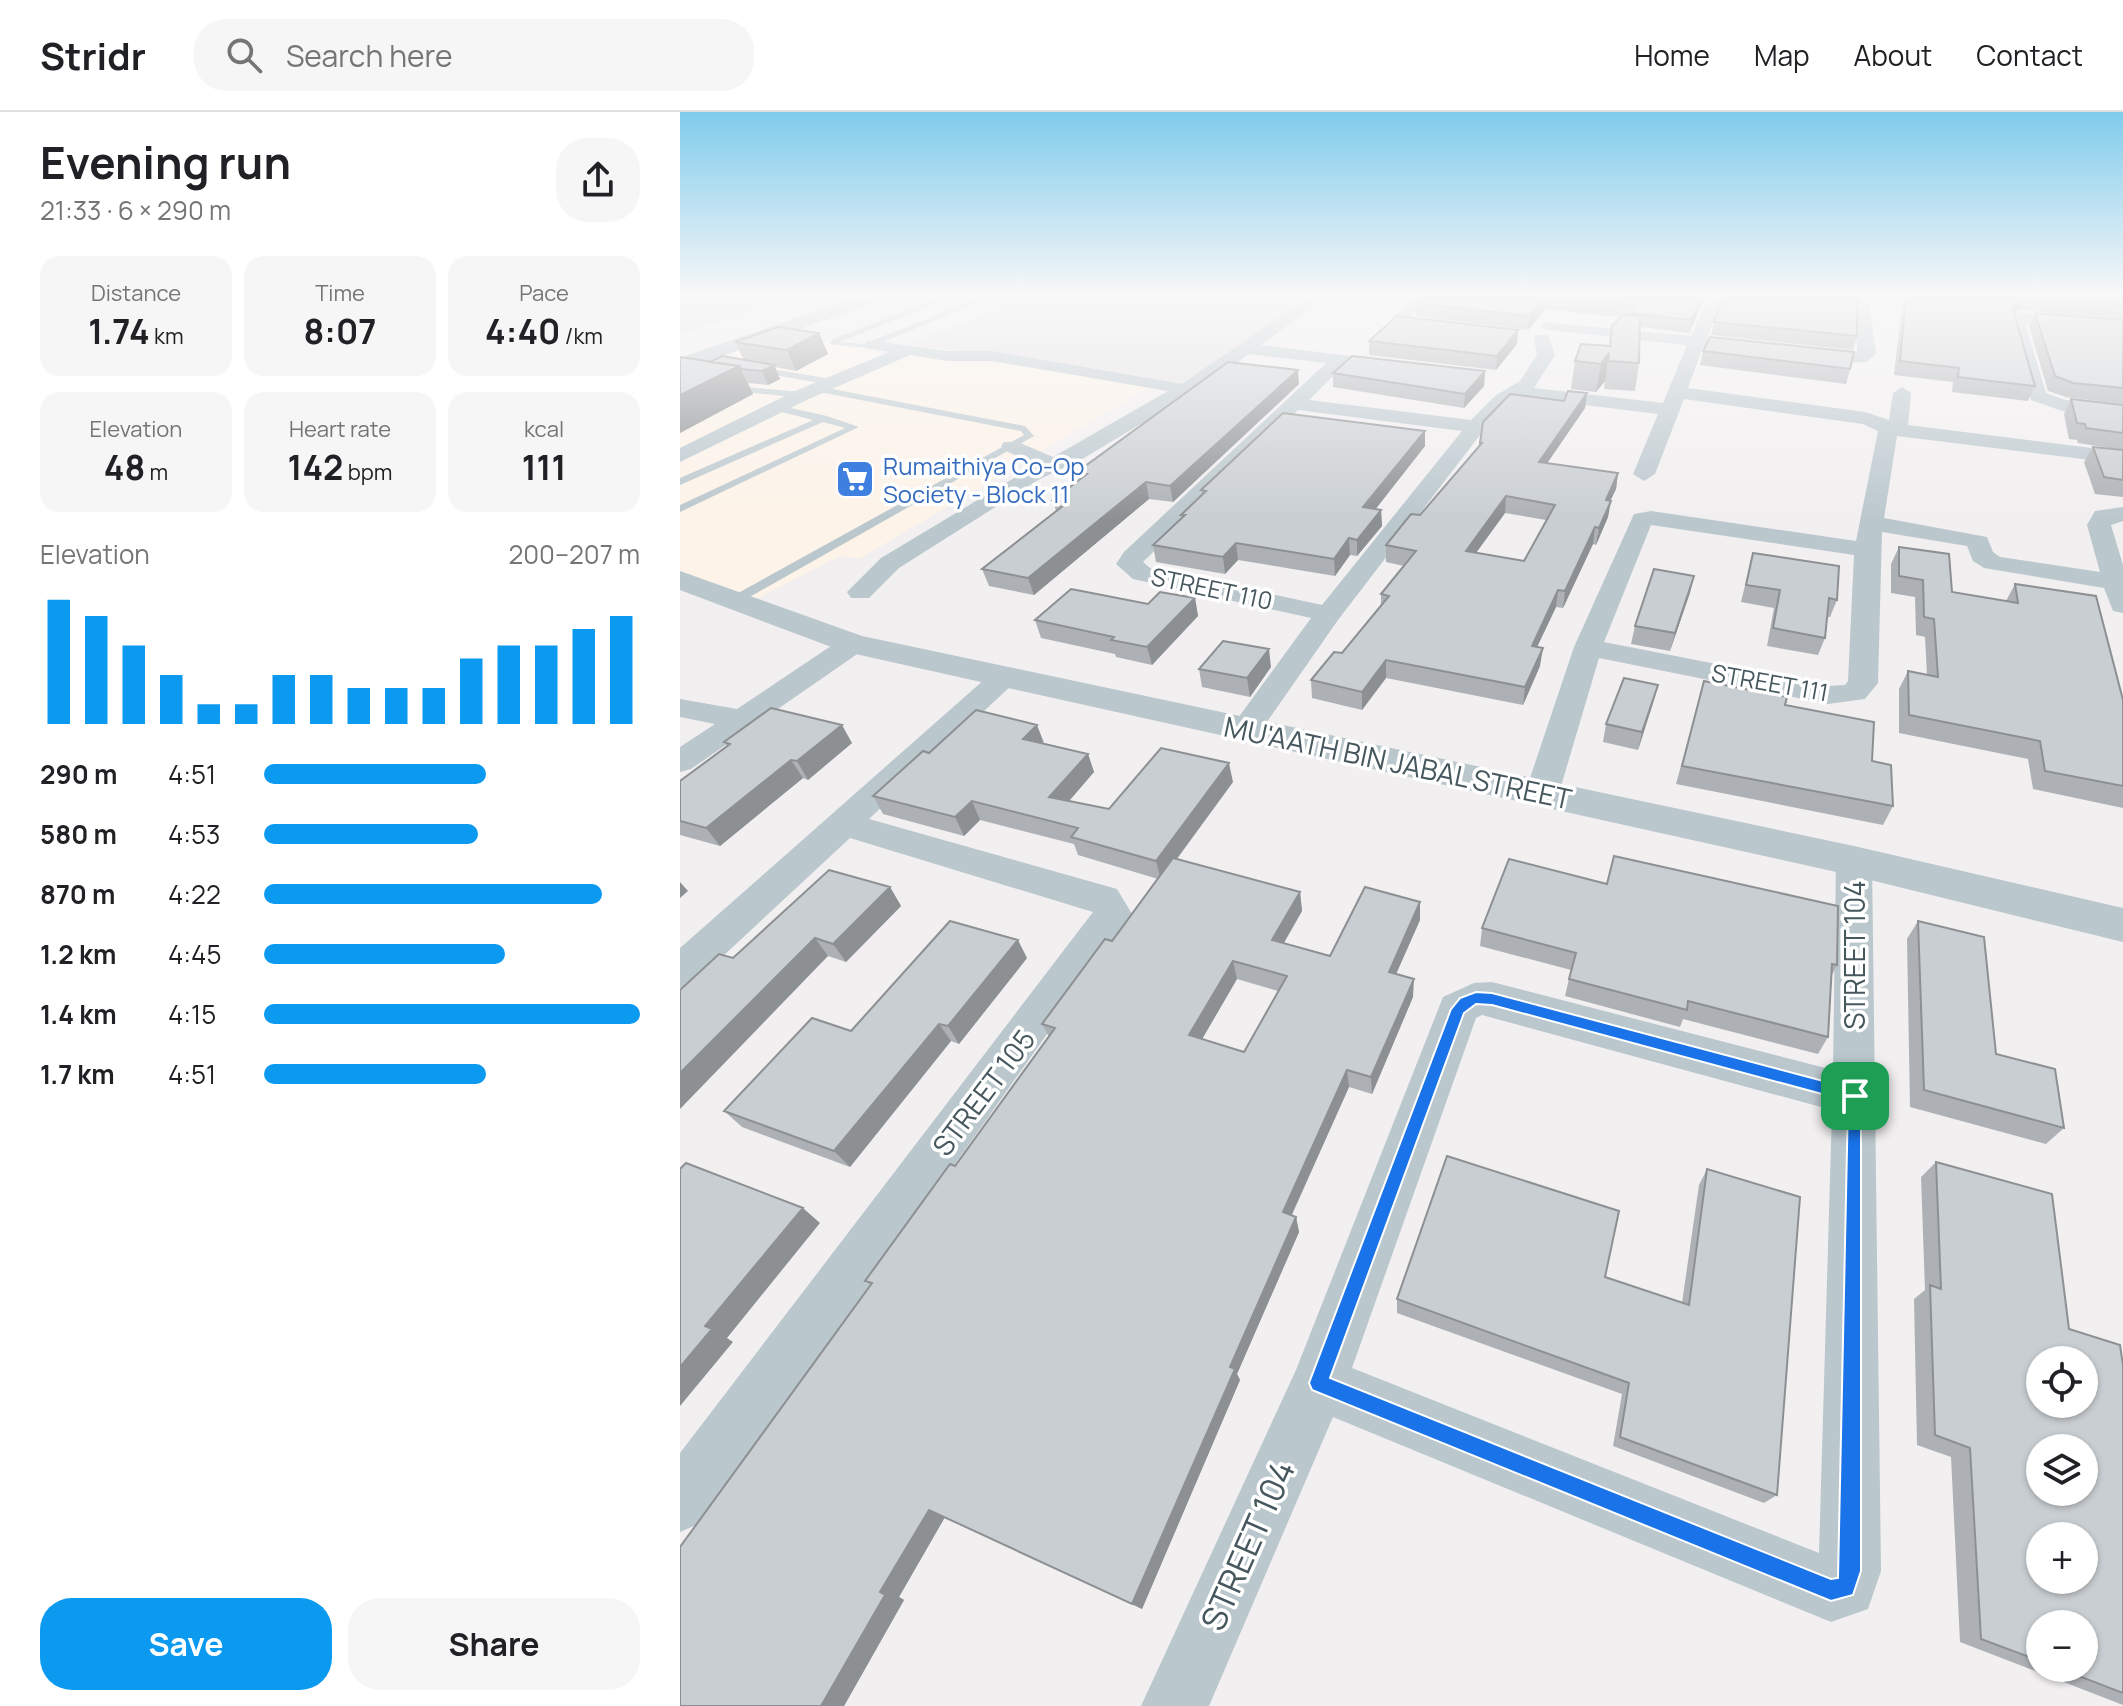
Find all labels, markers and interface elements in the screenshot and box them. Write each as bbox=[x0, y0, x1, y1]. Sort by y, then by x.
search box bbox=[194, 19, 754, 91]
text: Stridr bbox=[40, 29, 146, 81]
icon: search bbox=[222, 33, 266, 77]
text: Search here bbox=[286, 35, 453, 76]
text: Home bbox=[1634, 36, 1710, 74]
text: Map bbox=[1754, 36, 1810, 74]
text: About bbox=[1854, 36, 1932, 74]
text: Contact bbox=[1976, 36, 2083, 74]
text: Evening run bbox=[40, 132, 291, 192]
button: share bbox=[556, 138, 640, 222]
text: 21:33 · 6 × 290 m bbox=[40, 192, 231, 228]
text: Distance bbox=[91, 278, 181, 308]
text: Time bbox=[315, 278, 365, 308]
text: Pace bbox=[519, 278, 569, 308]
text: 1.74 bbox=[88, 308, 150, 354]
text: 8:07 bbox=[304, 308, 376, 354]
text: 4:40 bbox=[485, 308, 560, 354]
text: km bbox=[150, 321, 184, 351]
text: /km bbox=[560, 321, 603, 351]
text: Elevation bbox=[90, 414, 182, 444]
text: Heart rate bbox=[289, 414, 391, 444]
text: kcal bbox=[524, 414, 564, 444]
text: 48 bbox=[104, 444, 145, 490]
text: 142 bbox=[288, 444, 343, 490]
text: 111 bbox=[522, 444, 566, 490]
place label: Rumaithiya Co-Op Society - Block 11 bbox=[883, 449, 1084, 510]
text: m bbox=[145, 457, 168, 487]
text: bpm bbox=[343, 457, 392, 487]
supermarket icon: Rumaithiya Co-Op Society - Block 11 bbox=[834, 458, 876, 500]
text: Elevation bbox=[40, 536, 150, 572]
text: 200–207 m bbox=[508, 536, 640, 572]
street label: STREET 110 bbox=[1148, 559, 1276, 617]
street label: STREET 111 bbox=[1709, 655, 1831, 709]
street label: MU'AATH BIN JABAL STREET bbox=[1221, 707, 1576, 817]
text: 290 m bbox=[40, 756, 117, 792]
text: 4:51 bbox=[168, 756, 216, 792]
text: 580 m bbox=[40, 816, 117, 852]
text: 4:53 bbox=[168, 816, 221, 852]
text: 870 m bbox=[40, 876, 115, 912]
text: 4:22 bbox=[168, 876, 221, 912]
street label: STREET 104 bbox=[1835, 880, 1873, 1030]
text: 1.2 km bbox=[40, 936, 116, 972]
text: 4:45 bbox=[168, 936, 221, 972]
text: 1.4 km bbox=[40, 996, 117, 1032]
text: 4:15 bbox=[168, 996, 216, 1032]
street label: STREET 105 bbox=[923, 1021, 1043, 1163]
text: 1.7 km bbox=[40, 1056, 115, 1092]
text: 4:51 bbox=[168, 1056, 216, 1092]
pin bbox=[1821, 1062, 1889, 1130]
icon: arrive bbox=[1833, 1074, 1877, 1118]
map controls bbox=[2026, 1346, 2098, 1682]
button: locate bbox=[2026, 1346, 2098, 1418]
button: layers bbox=[2026, 1434, 2098, 1506]
street label: STREET 104 bbox=[1189, 1453, 1305, 1637]
button: + bbox=[2026, 1522, 2098, 1594]
button: Save bbox=[40, 1598, 332, 1690]
button: Share bbox=[348, 1598, 640, 1690]
button: − bbox=[2026, 1610, 2098, 1682]

